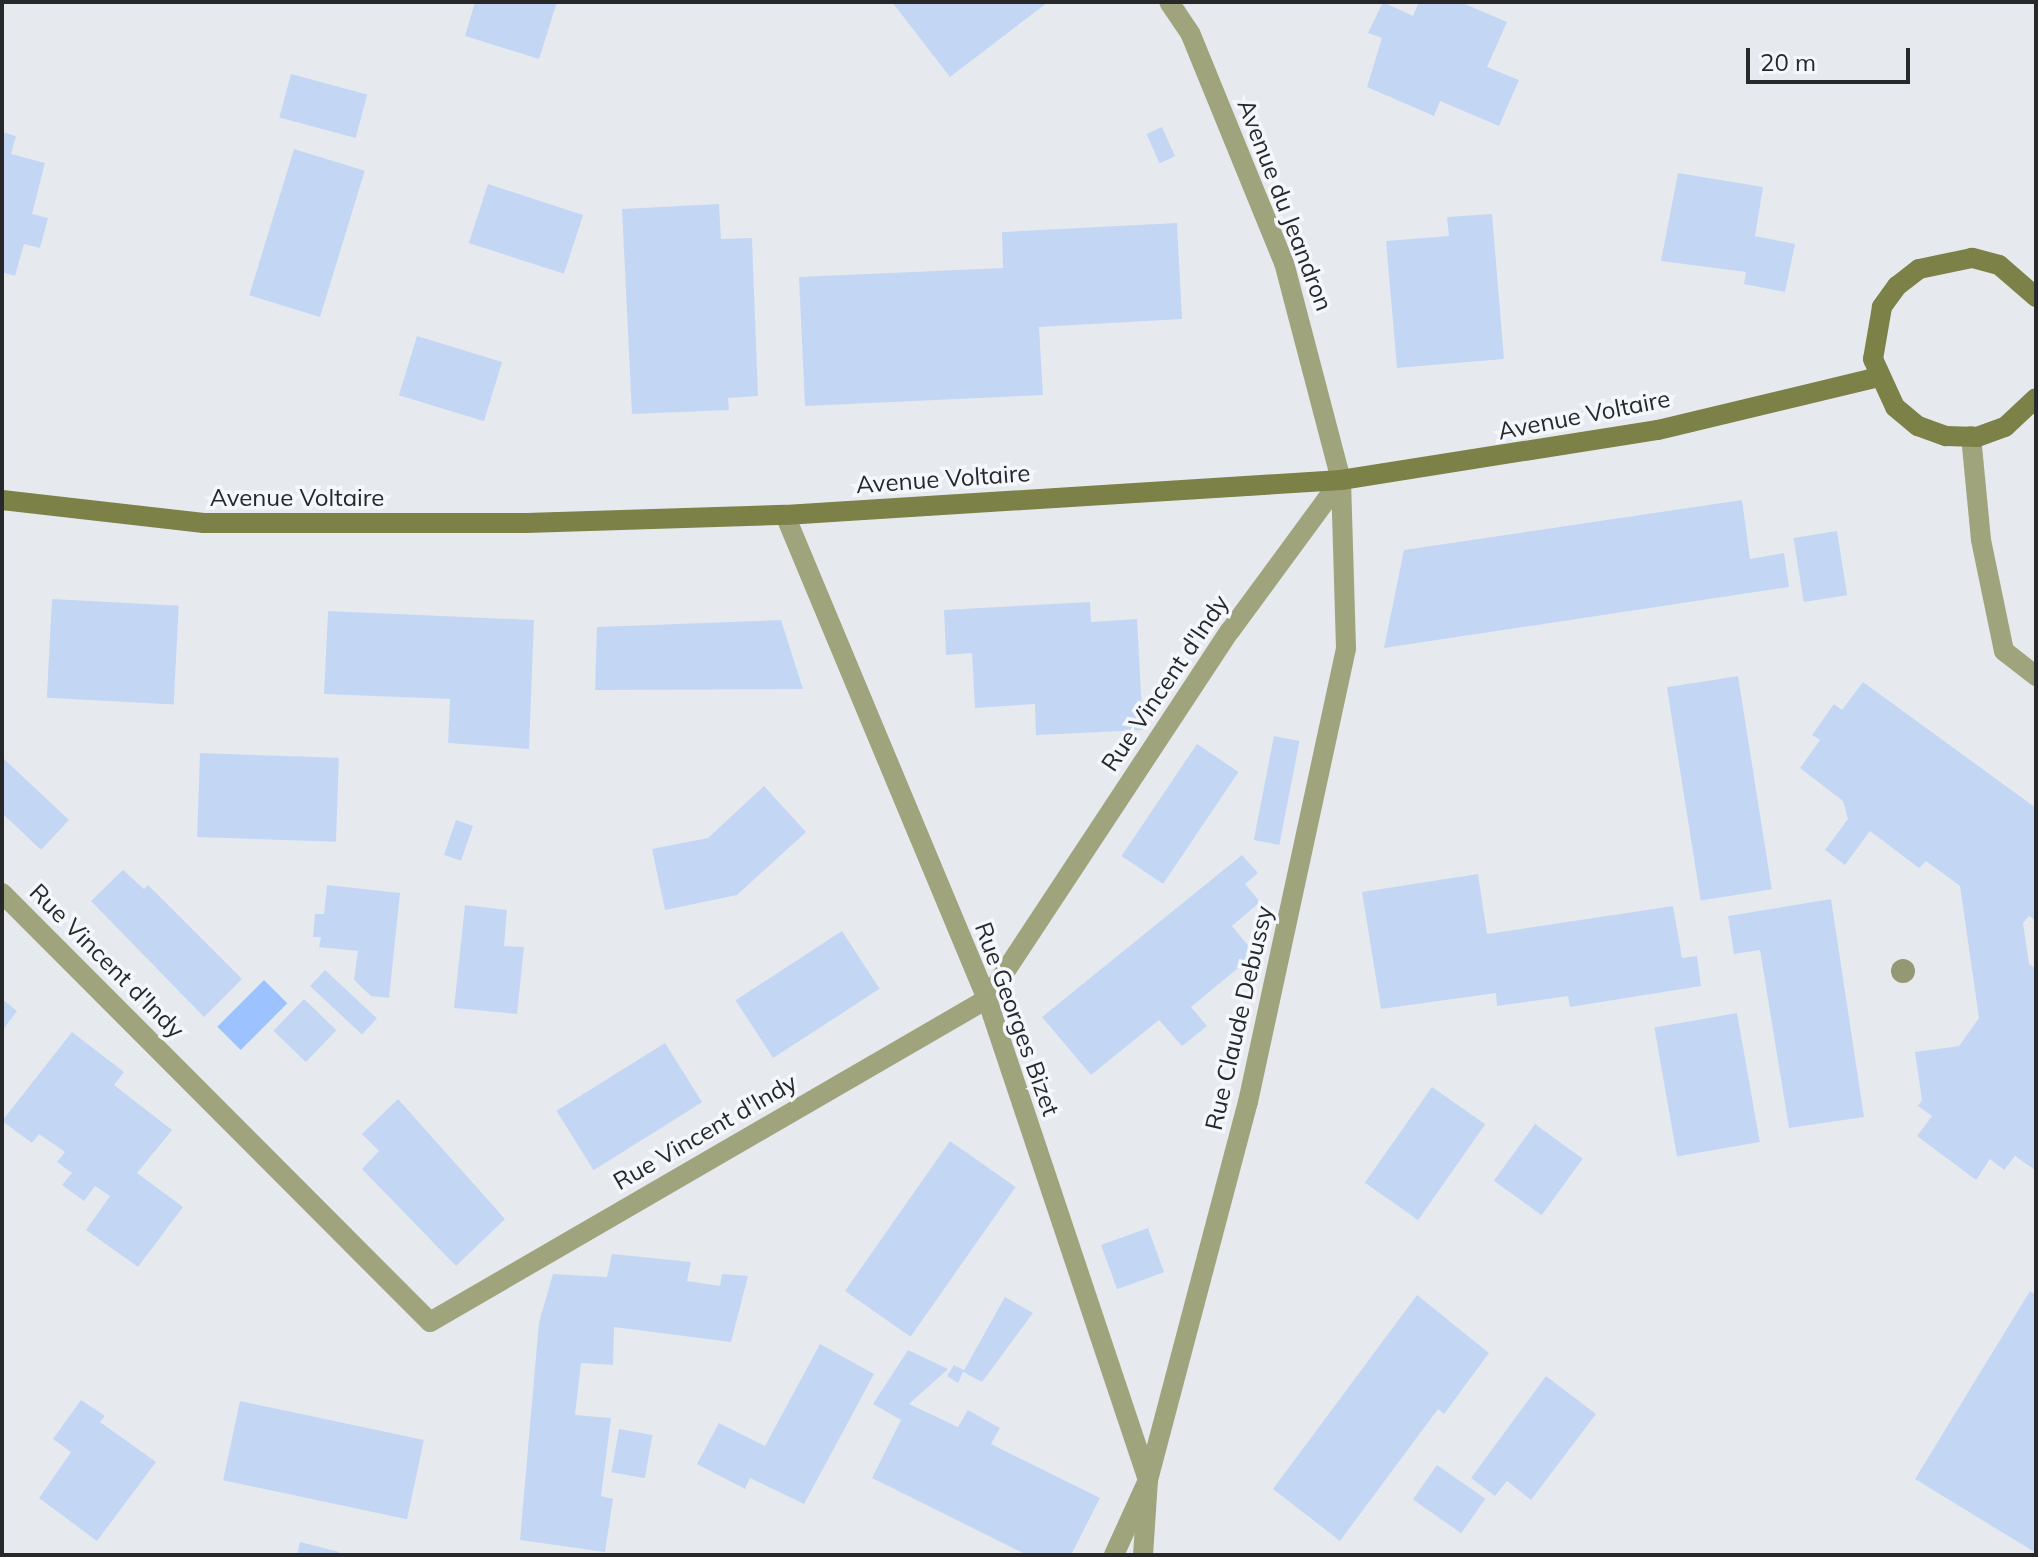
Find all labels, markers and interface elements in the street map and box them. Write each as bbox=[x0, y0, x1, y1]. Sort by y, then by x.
scale bar bbox=[1750, 32, 1914, 82]
text: 20 m bbox=[1760, 47, 1816, 77]
street label: Avenue du Jeandron bbox=[1231, 95, 1339, 315]
street label: Avenue Voltaire bbox=[1495, 384, 1673, 446]
street label: Avenue Voltaire bbox=[855, 459, 1031, 499]
street label: Avenue Voltaire bbox=[210, 484, 384, 512]
street label: Rue Vincent d'Indy bbox=[1095, 589, 1235, 777]
street label: Rue Vincent d'Indy bbox=[24, 878, 190, 1044]
street label: Rue Claude Debussy bbox=[1199, 903, 1279, 1133]
street label: Rue Georges Bizet bbox=[969, 918, 1065, 1120]
street label: Rue Vincent d'Indy bbox=[608, 1068, 802, 1196]

